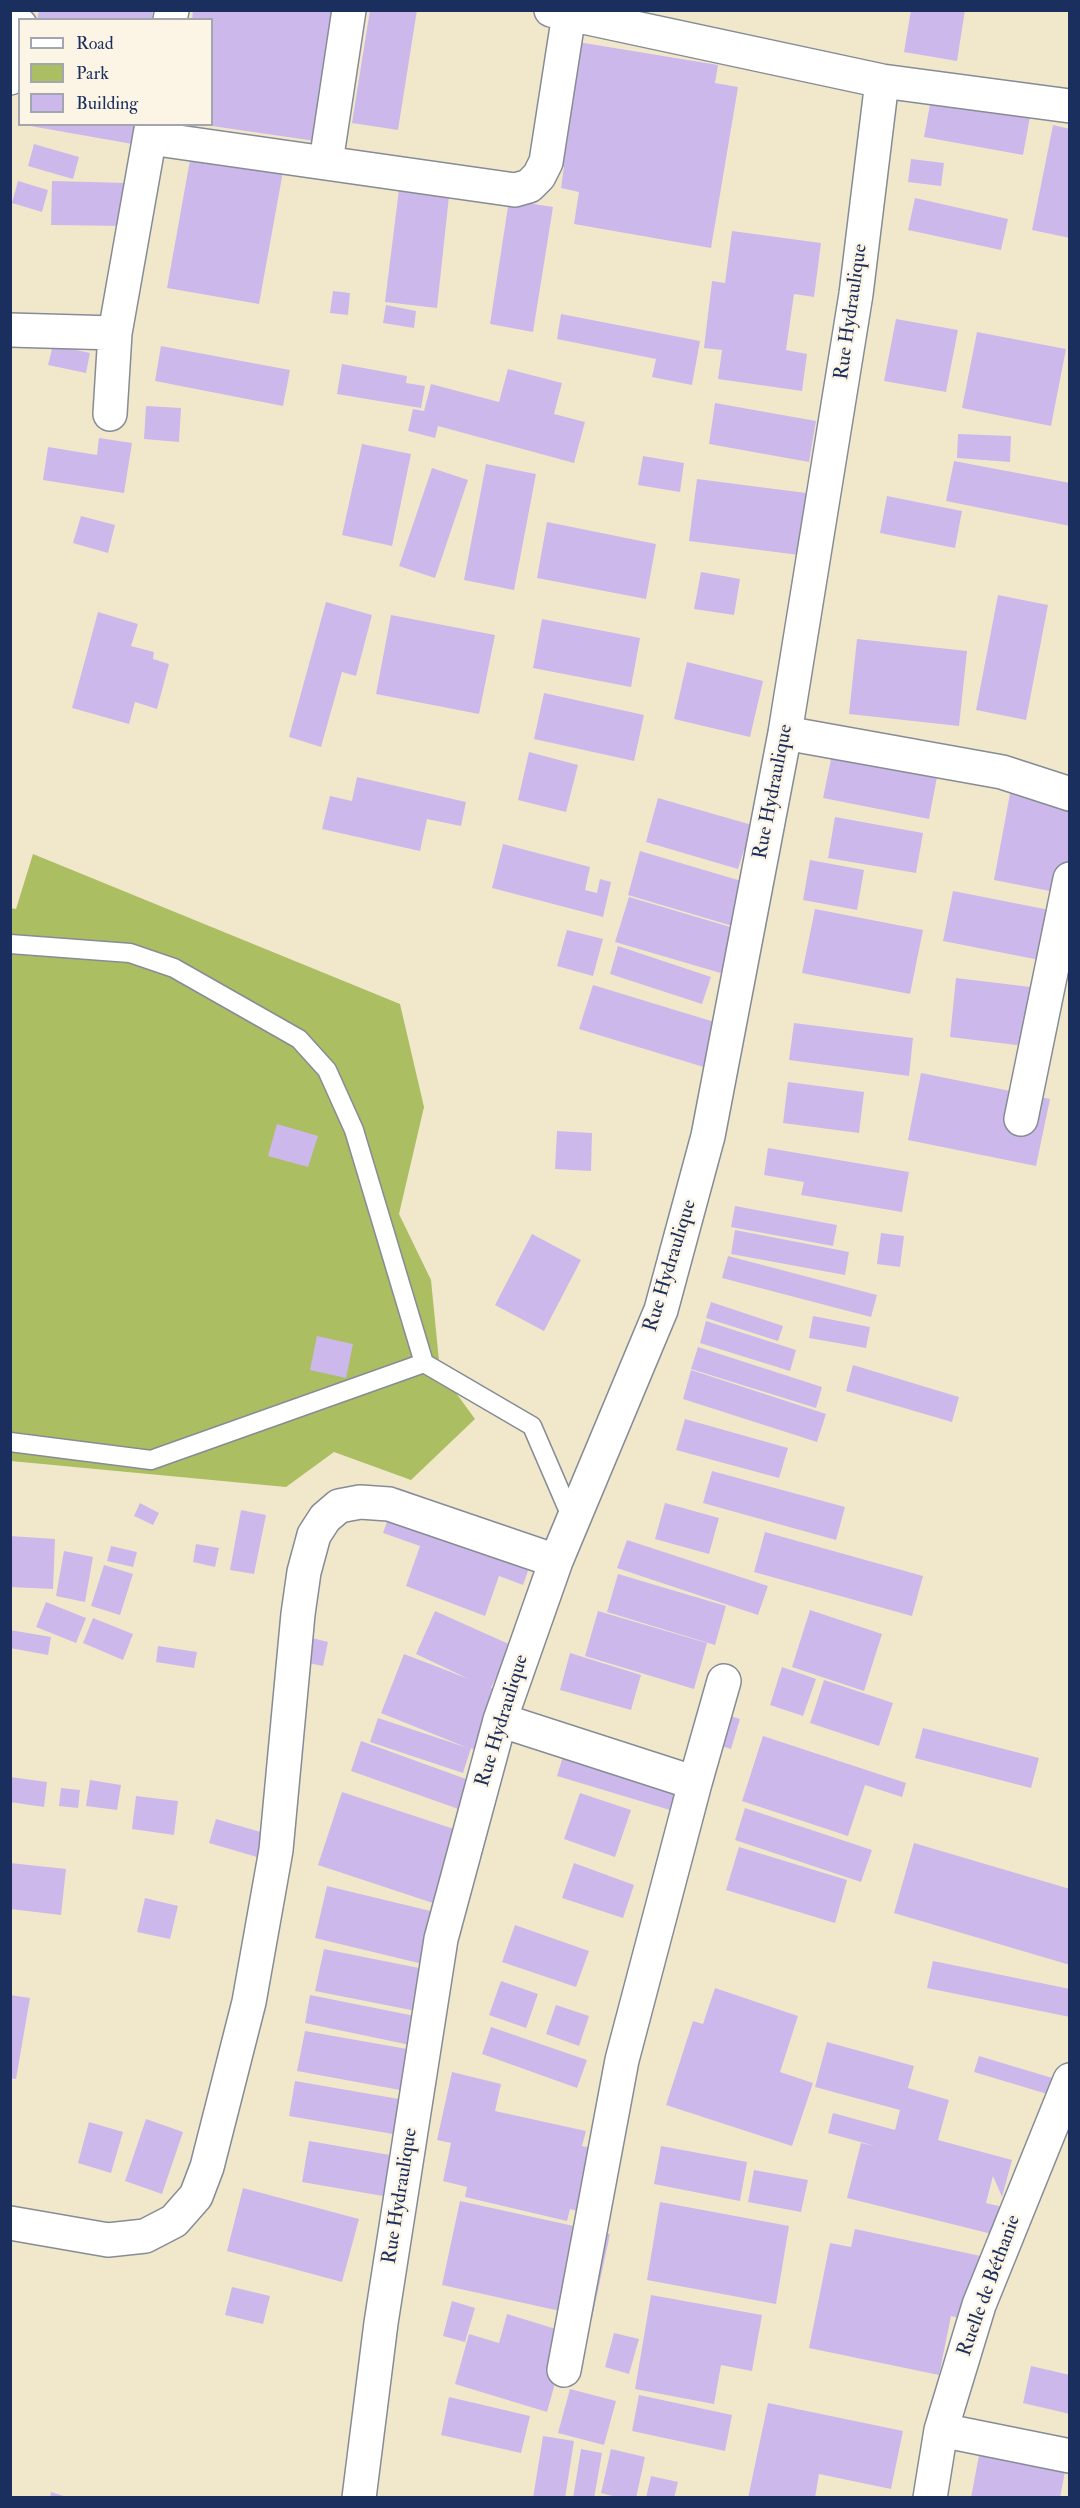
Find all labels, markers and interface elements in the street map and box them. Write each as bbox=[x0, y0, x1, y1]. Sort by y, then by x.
legend bbox=[18, 18, 213, 126]
text: Road bbox=[76, 32, 114, 55]
text: Park bbox=[76, 62, 109, 85]
text: Building bbox=[76, 92, 138, 115]
street label: Rue Hydraulique bbox=[831, 242, 873, 382]
street label: Rue Hydraulique bbox=[749, 722, 799, 862]
street label: Rue Hydraulique bbox=[639, 1197, 703, 1335]
street label: Rue Hydraulique bbox=[471, 1652, 535, 1790]
street label: Rue Hydraulique bbox=[378, 2126, 424, 2266]
street label: Ruelle de Béthanie bbox=[953, 2212, 1027, 2360]

